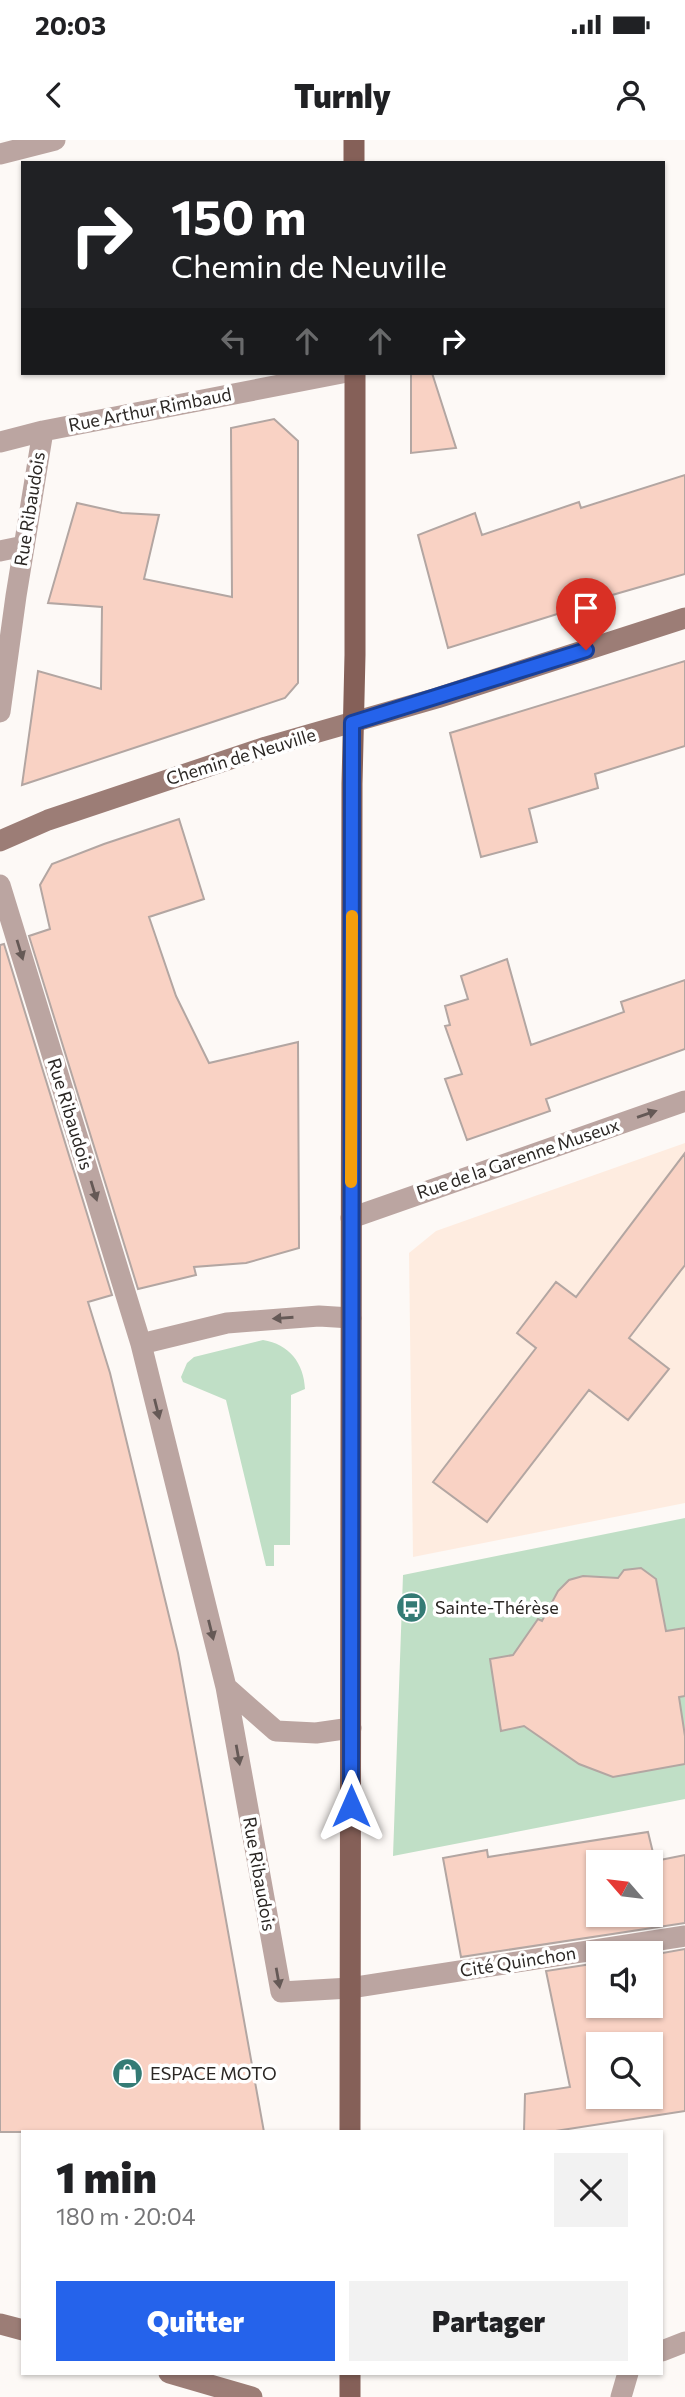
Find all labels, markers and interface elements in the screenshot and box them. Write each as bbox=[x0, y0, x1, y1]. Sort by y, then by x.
text: 20:03 bbox=[35, 9, 106, 40]
text: Turnly bbox=[294, 75, 391, 115]
icon: back bbox=[35, 76, 73, 114]
icon: person bbox=[612, 76, 650, 114]
text: 150 m bbox=[171, 185, 306, 245]
icon: right bbox=[56, 189, 147, 280]
text: Chemin de Neuville bbox=[171, 245, 447, 285]
icon: left bbox=[215, 322, 253, 360]
icon: ahead bbox=[288, 322, 326, 360]
icon: ahead bbox=[361, 322, 399, 360]
icon: right bbox=[434, 322, 472, 360]
street label: Rue Arthur Rimbaud bbox=[66, 382, 233, 436]
street label: Rue Ribaudois bbox=[9, 450, 49, 568]
pin bbox=[556, 578, 616, 650]
icon: arrive bbox=[567, 589, 605, 627]
street label: Chemin de Neuville bbox=[163, 723, 318, 789]
one-way arrow bbox=[15, 940, 26, 961]
street label: Rue Ribaudois bbox=[44, 1055, 98, 1172]
one-way arrow bbox=[636, 1108, 657, 1119]
street label: Rue de la Garenne Museux bbox=[413, 1113, 622, 1203]
one-way arrow bbox=[89, 1181, 99, 1202]
one-way arrow bbox=[272, 1313, 294, 1324]
one-way arrow bbox=[152, 1398, 163, 1420]
bus stop icon: Sainte-Thérèse bbox=[395, 1591, 429, 1625]
place label: Sainte-Thérèse bbox=[435, 1596, 559, 1618]
one-way arrow bbox=[206, 1619, 217, 1641]
one-way arrow bbox=[233, 1744, 244, 1766]
position arrow bbox=[314, 1769, 388, 1843]
street label: Rue Ribaudois bbox=[239, 1815, 281, 1933]
north arrow bbox=[586, 1850, 663, 1927]
map controls bbox=[586, 1850, 663, 2109]
street label: Cité Quinchon bbox=[458, 1941, 577, 1981]
button: sound bbox=[586, 1941, 663, 2018]
one-way arrow bbox=[273, 1967, 284, 1989]
button: search bbox=[586, 2032, 663, 2109]
shop icon: ESPACE MOTO bbox=[110, 2057, 144, 2091]
place label: ESPACE MOTO bbox=[150, 2062, 277, 2084]
text: 1 min bbox=[56, 2150, 157, 2202]
button: close bbox=[554, 2153, 628, 2227]
text: 180 m · 20:04 bbox=[56, 2202, 195, 2230]
button: Quitter bbox=[56, 2281, 335, 2361]
button: Partager bbox=[349, 2281, 628, 2361]

